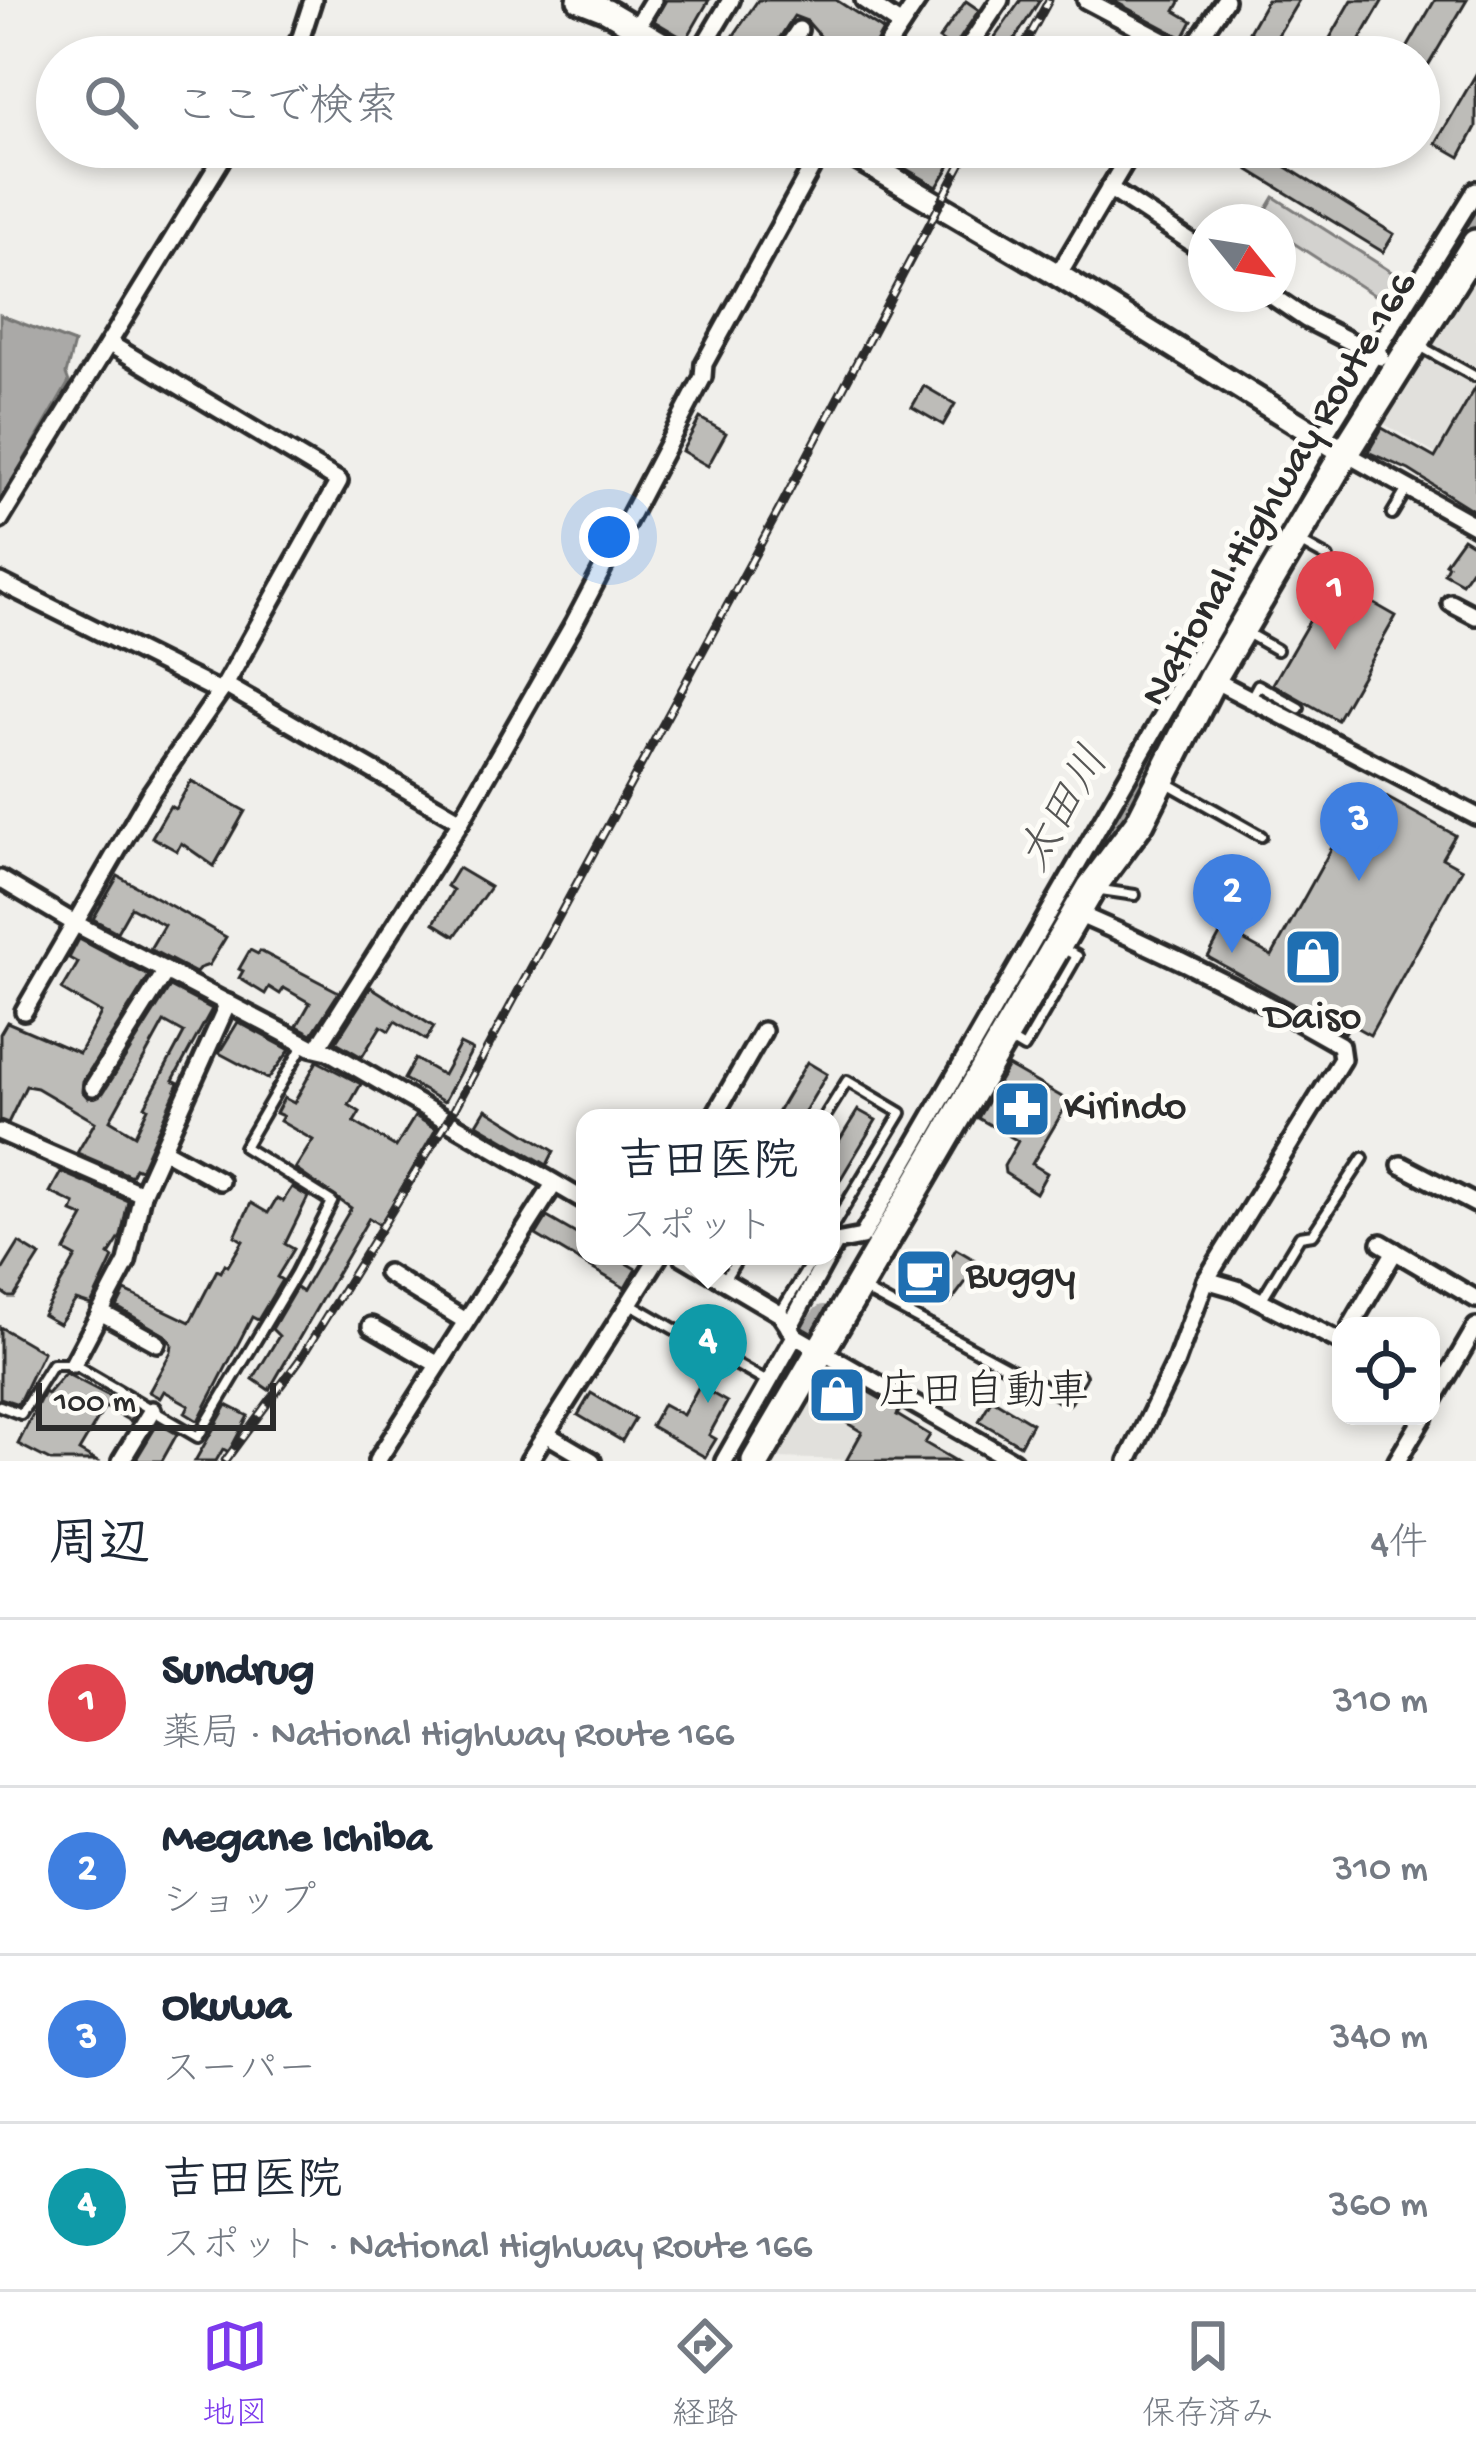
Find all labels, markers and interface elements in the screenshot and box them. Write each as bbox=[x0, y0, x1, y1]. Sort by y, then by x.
search box bbox=[36, 36, 1440, 168]
icon: search bbox=[78, 69, 144, 135]
text: ここで検索 bbox=[174, 84, 399, 137]
north arrow bbox=[1188, 204, 1296, 312]
street label: National Highway Route 166 bbox=[1131, 263, 1431, 717]
your location bbox=[579, 507, 639, 567]
pin: 1 bbox=[1296, 551, 1374, 650]
water label: 太田川 bbox=[1009, 739, 1124, 883]
pin: 3 bbox=[1320, 782, 1398, 881]
pin: 2 bbox=[1193, 854, 1271, 953]
shop icon: Daiso bbox=[1282, 926, 1344, 988]
place label: Daiso bbox=[1261, 995, 1362, 1044]
pharmacy icon: Kirindo bbox=[991, 1078, 1053, 1140]
place label: Kirindo bbox=[1064, 1085, 1187, 1134]
popup bbox=[576, 1109, 840, 1265]
text: 吉田医院 bbox=[618, 1139, 798, 1192]
text: スポット bbox=[618, 1207, 774, 1253]
cafe icon: Buggy bbox=[893, 1246, 955, 1308]
place label: Buggy bbox=[965, 1253, 1076, 1302]
pin: 4 bbox=[669, 1304, 747, 1403]
map controls bbox=[1332, 1317, 1440, 1425]
button: locate bbox=[1332, 1317, 1440, 1425]
shop icon: 庄田自動車 bbox=[806, 1364, 868, 1426]
place label: 庄田自動車 bbox=[879, 1368, 1089, 1420]
scale bar bbox=[36, 1377, 276, 1430]
text: 100 m bbox=[54, 1385, 136, 1423]
text: 周辺 bbox=[48, 1519, 150, 1579]
text: 4件 bbox=[1371, 1524, 1428, 1570]
text: Sundrug bbox=[162, 1646, 314, 1699]
text: 1 bbox=[79, 1680, 95, 1726]
text: 310 m bbox=[1333, 1680, 1428, 1726]
text: 薬局 · National Highway Route 166 bbox=[162, 1714, 734, 1760]
text: Megane Ichiba bbox=[162, 1814, 431, 1867]
text: 2 bbox=[77, 1848, 97, 1894]
text: 310 m bbox=[1333, 1848, 1428, 1894]
text: ショップ bbox=[162, 1882, 316, 1928]
text: Okuwa bbox=[162, 1982, 290, 2035]
text: 3 bbox=[77, 2016, 97, 2062]
text: 340 m bbox=[1330, 2016, 1428, 2062]
text: スーパー bbox=[162, 2050, 316, 2096]
text: 吉田医院 bbox=[162, 2158, 342, 2211]
text: 4 bbox=[78, 2184, 96, 2230]
text: 360 m bbox=[1329, 2184, 1428, 2230]
text: スポット · National Highway Route 166 bbox=[162, 2226, 812, 2272]
tab: 地図 bbox=[202, 2313, 268, 2436]
tab: 経路 bbox=[672, 2313, 738, 2436]
tab: 保存済み bbox=[1142, 2313, 1274, 2436]

